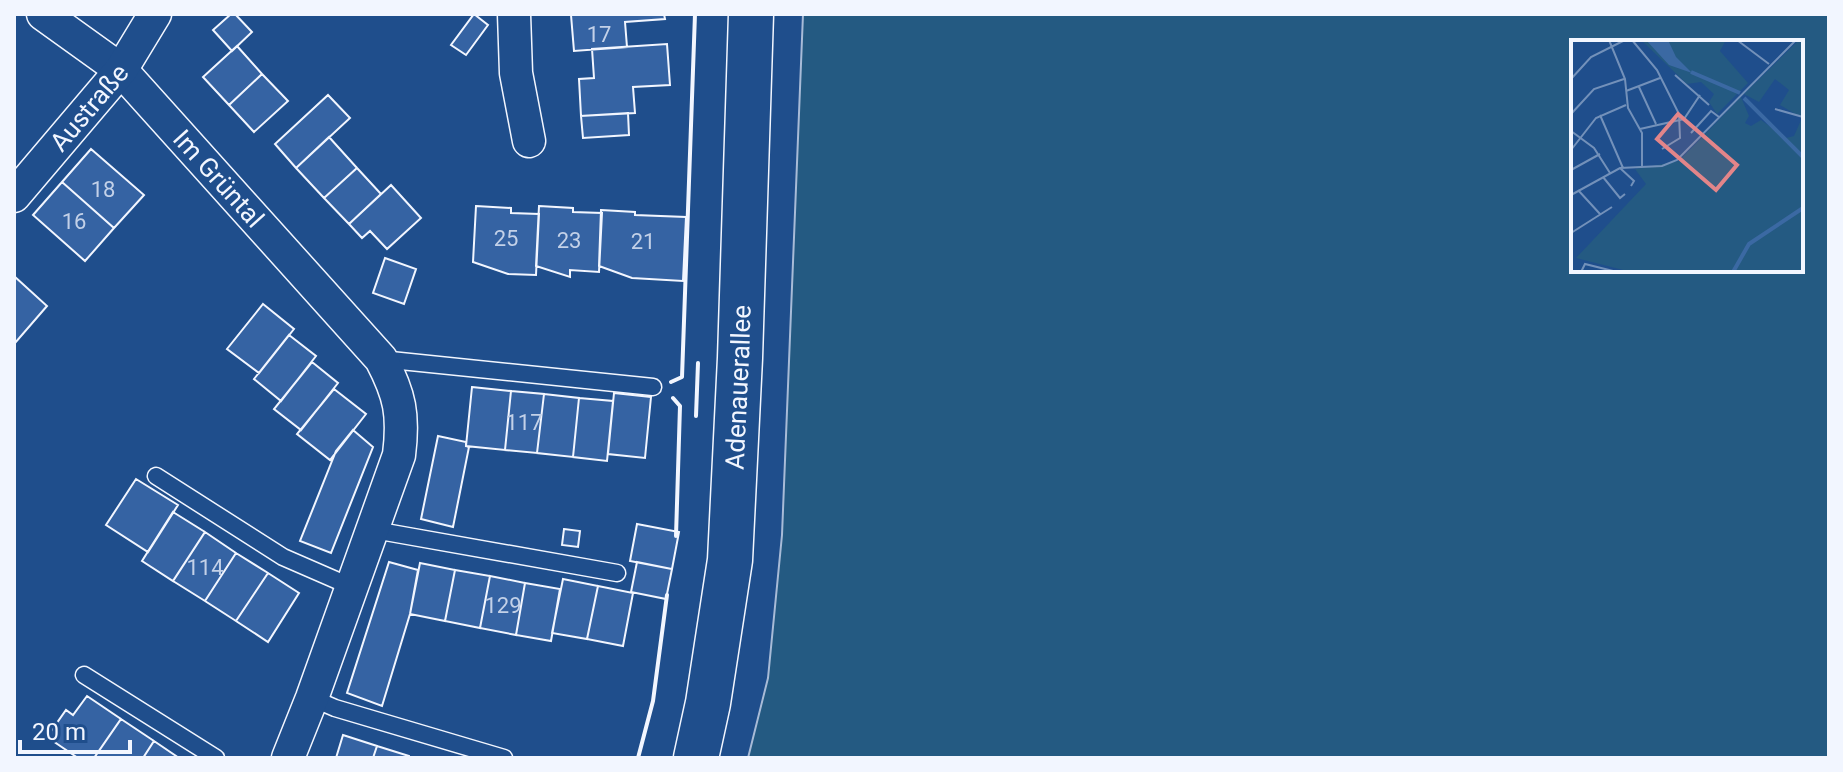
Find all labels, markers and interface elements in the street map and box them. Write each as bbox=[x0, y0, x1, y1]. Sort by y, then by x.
house number: 17 bbox=[587, 22, 611, 47]
inset map bbox=[1571, 40, 1803, 272]
street label: Austraße bbox=[44, 58, 134, 157]
street label: Im Grüntal bbox=[167, 124, 270, 233]
house number: 18 bbox=[91, 177, 115, 202]
house number: 16 bbox=[62, 209, 86, 234]
house number: 25 bbox=[494, 226, 518, 251]
house number: 23 bbox=[557, 228, 581, 253]
house number: 21 bbox=[631, 229, 655, 254]
street label: Adenauerallee bbox=[719, 304, 757, 470]
house number: 117 bbox=[505, 410, 543, 435]
house number: 114 bbox=[186, 555, 224, 580]
house number: 129 bbox=[484, 593, 522, 618]
scale bar bbox=[20, 704, 130, 754]
text: 20 m bbox=[32, 718, 86, 746]

